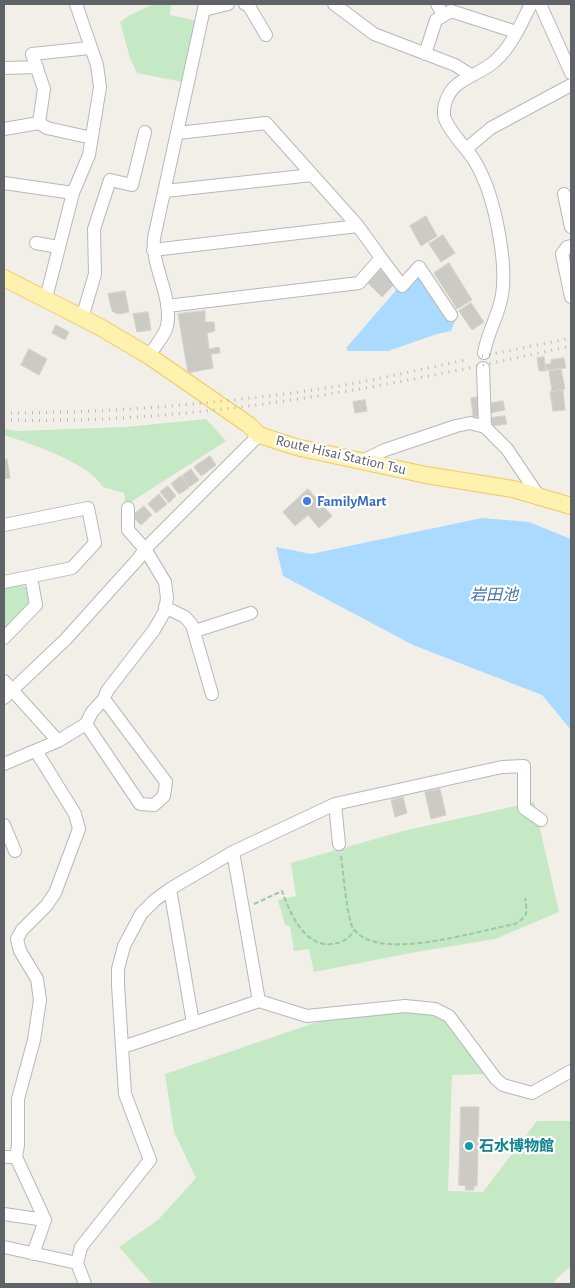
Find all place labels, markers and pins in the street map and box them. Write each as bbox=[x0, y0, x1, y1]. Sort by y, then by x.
place label: FamilyMart bbox=[317, 492, 386, 510]
marker: FamilyMart bbox=[301, 495, 313, 507]
place label: 石水博物館 bbox=[479, 1137, 554, 1155]
marker: 石水博物館 bbox=[463, 1140, 475, 1152]

